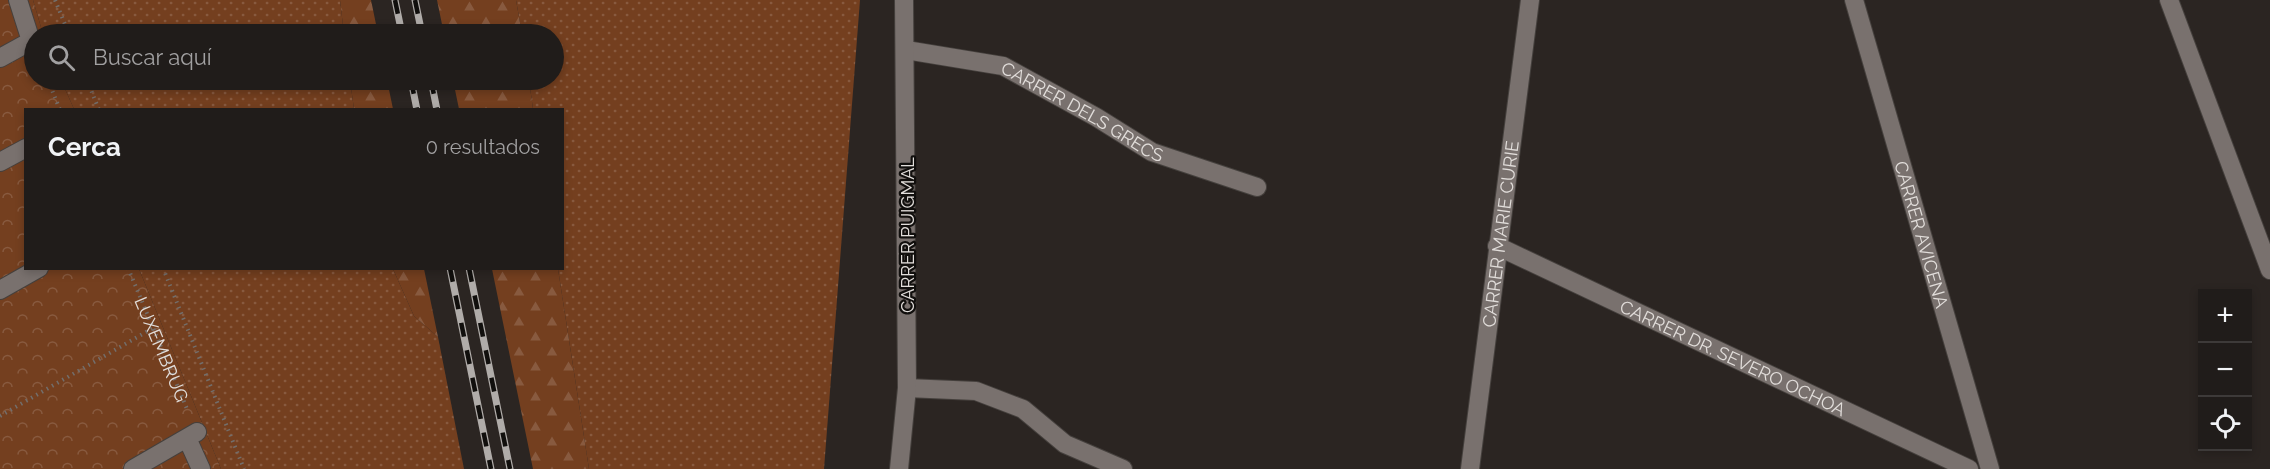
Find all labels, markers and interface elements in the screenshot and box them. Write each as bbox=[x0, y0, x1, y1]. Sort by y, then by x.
search box bbox=[24, 24, 564, 90]
icon: search bbox=[45, 41, 78, 74]
text: Buscar aquí bbox=[93, 44, 212, 70]
street label: CARRER DELS GRECS bbox=[998, 57, 1166, 166]
text: Cerca bbox=[48, 132, 121, 162]
text: 0 resultados bbox=[426, 135, 540, 159]
street label: CARRER MARIE CURIE bbox=[1478, 139, 1522, 329]
street label: CARRER PUIGMAL bbox=[897, 157, 918, 313]
street label: CARRER AVICENA bbox=[1891, 158, 1953, 310]
map controls bbox=[2198, 289, 2252, 451]
button: + bbox=[2198, 289, 2252, 343]
street label: LUXEMBRUG bbox=[131, 293, 193, 405]
street label: CARRER DR. SEVERO OCHOA bbox=[1617, 295, 1849, 420]
button: − bbox=[2198, 343, 2252, 397]
button: locate bbox=[2198, 397, 2252, 451]

